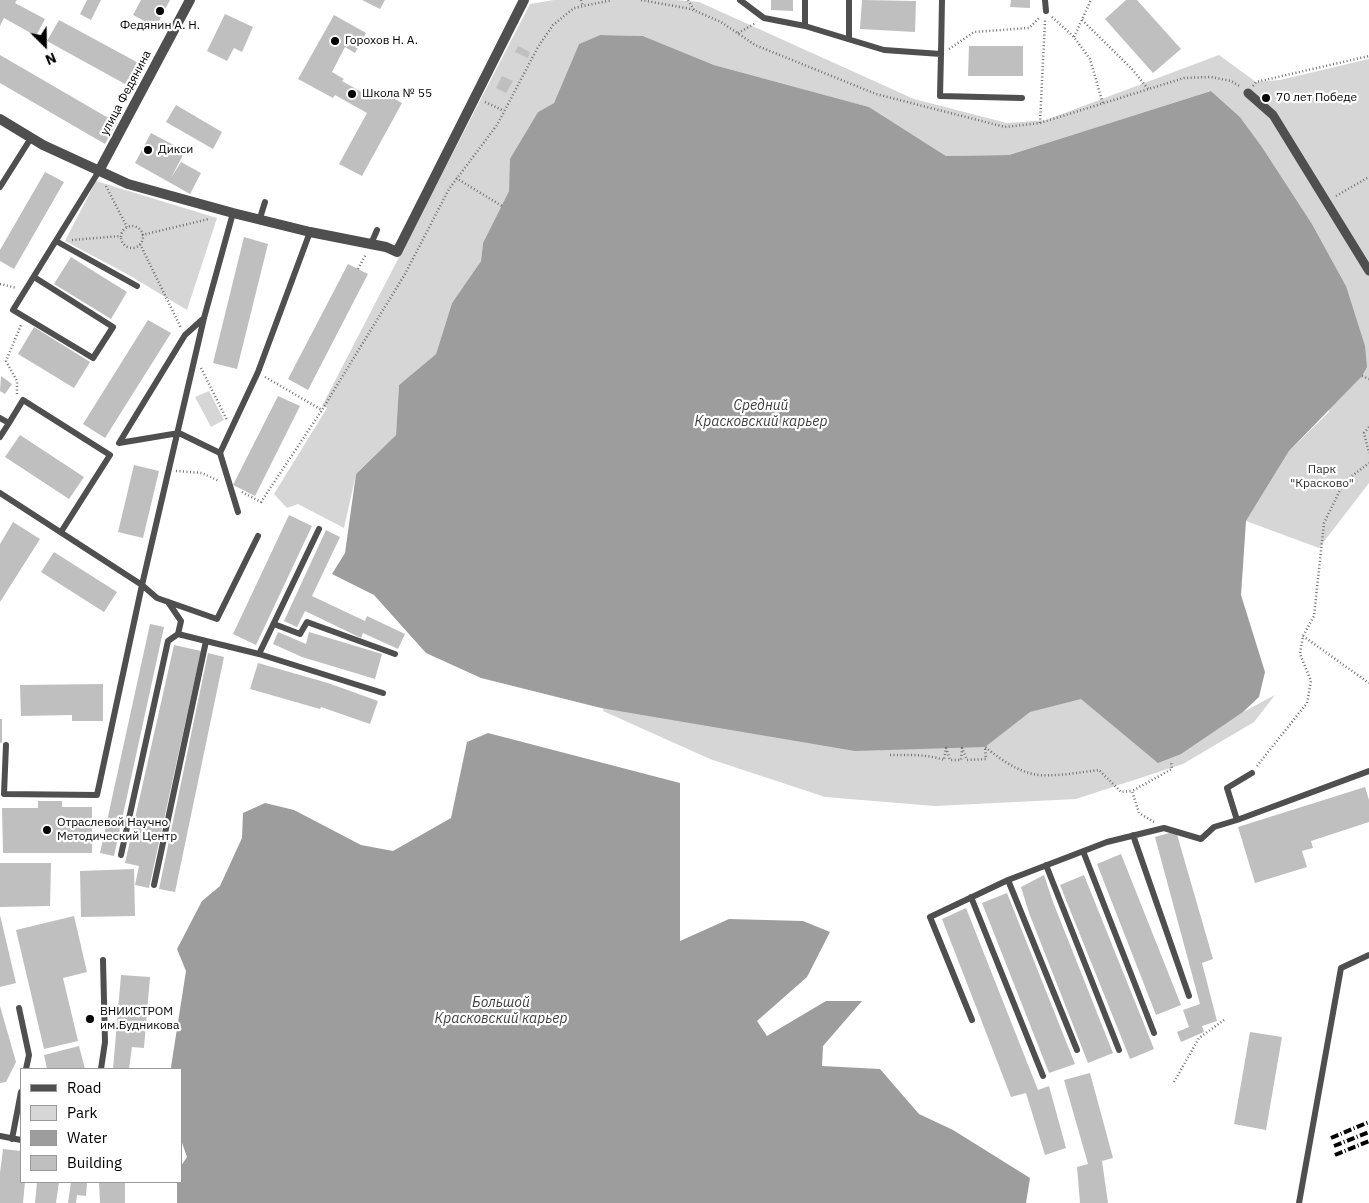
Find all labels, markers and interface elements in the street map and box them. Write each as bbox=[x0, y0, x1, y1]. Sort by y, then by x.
marker: Федянин А. Н. bbox=[154, 5, 166, 17]
place label: Федянин А. Н. bbox=[120, 19, 200, 33]
north arrow bbox=[20, 20, 70, 70]
place label: Горохов Н. А. bbox=[345, 34, 418, 48]
marker: Горохов Н. А. bbox=[329, 35, 341, 47]
street label: улица Федянина bbox=[98, 48, 154, 138]
text: N bbox=[43, 49, 59, 69]
place label: Школа № 55 bbox=[362, 87, 432, 101]
marker: Школа № 55 bbox=[346, 88, 358, 100]
place label: 70 лет Победе bbox=[1276, 91, 1357, 105]
marker: 70 лет Победе bbox=[1260, 92, 1272, 104]
place label: Дикси bbox=[158, 143, 193, 157]
marker: Дикси bbox=[142, 144, 154, 156]
water label: Средний Красковский карьер bbox=[695, 398, 827, 431]
park label: Парк "Красково" bbox=[1290, 463, 1354, 491]
place label: Отраслевой Научно Методический Центр bbox=[57, 816, 177, 844]
marker: Отраслевой Научно Методический Центр bbox=[41, 824, 53, 836]
water label: Большой Красковский карьер bbox=[435, 995, 567, 1028]
place label: ВНИИСТРОМ им.Будникова bbox=[100, 1005, 179, 1033]
marker: ВНИИСТРОМ им.Будникова bbox=[84, 1013, 96, 1025]
legend bbox=[20, 1068, 182, 1183]
text: Road bbox=[67, 1078, 102, 1097]
text: Park bbox=[67, 1103, 97, 1122]
text: Water bbox=[67, 1128, 107, 1147]
text: Building bbox=[67, 1153, 122, 1172]

